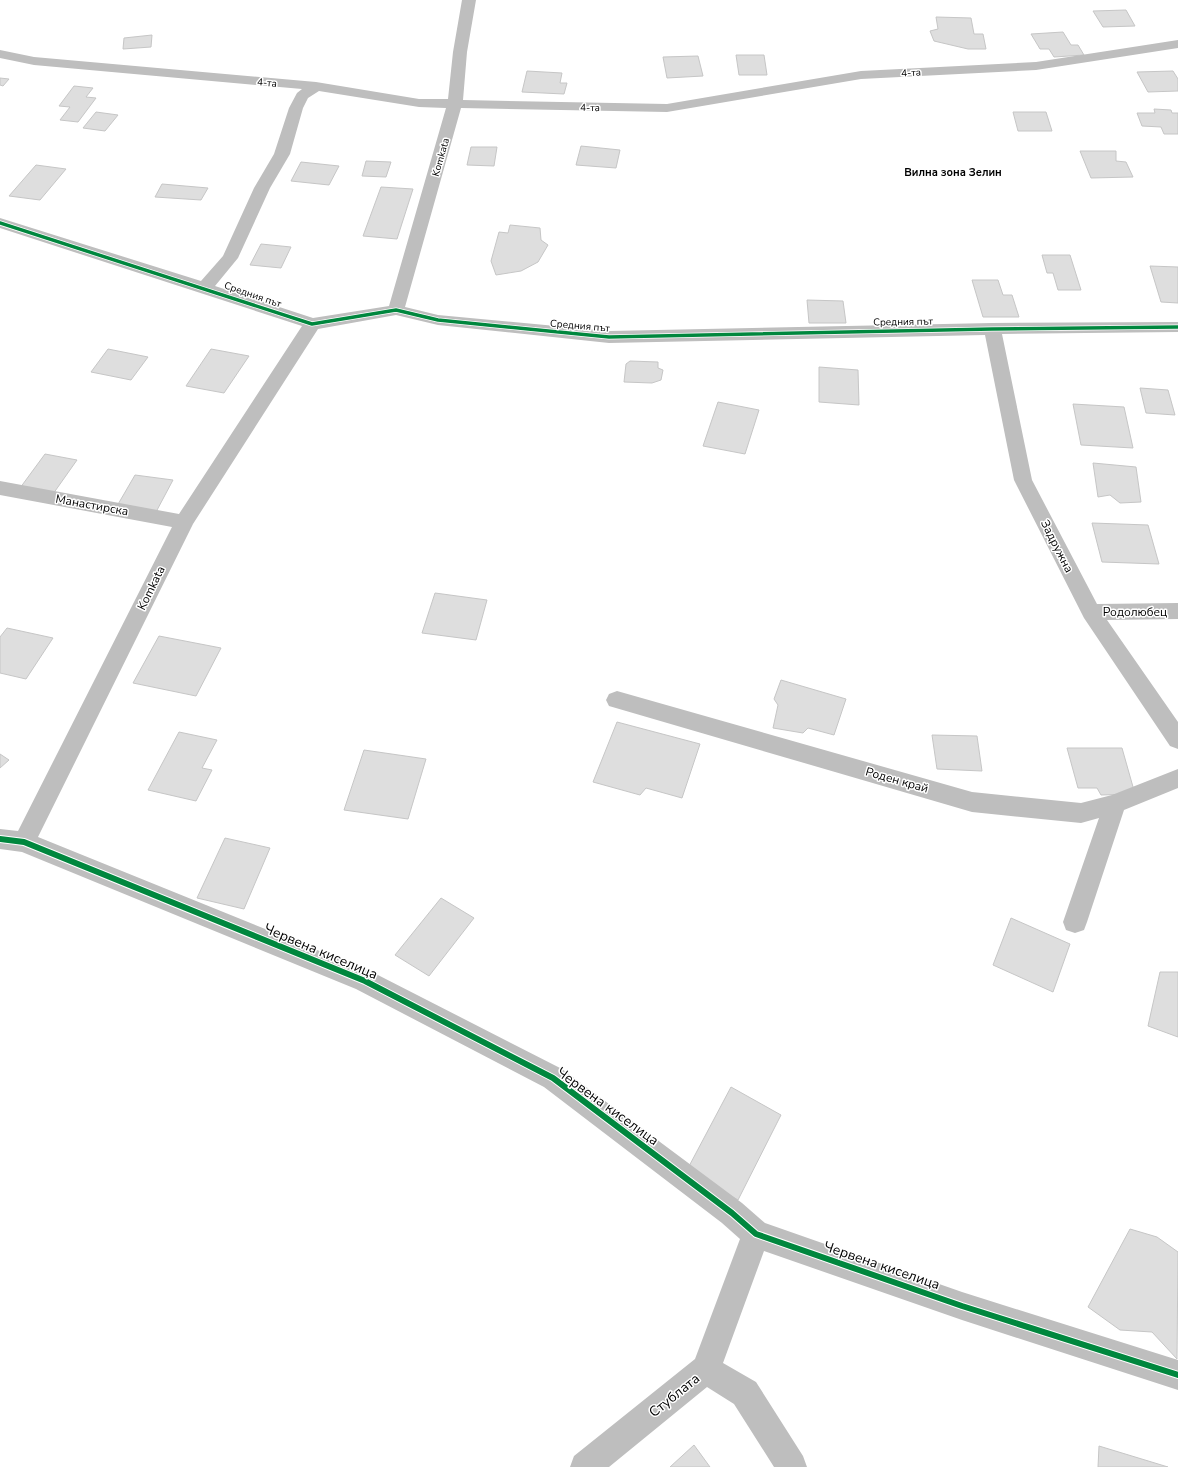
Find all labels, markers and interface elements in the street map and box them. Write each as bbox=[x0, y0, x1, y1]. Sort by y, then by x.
street label: 4-та bbox=[901, 65, 921, 81]
street label: 4-та bbox=[256, 75, 278, 91]
street label: 4-та bbox=[580, 101, 600, 115]
street label: Komkata bbox=[429, 136, 453, 178]
district label: Вилна зона Зелин bbox=[904, 165, 1002, 180]
street label: Средния път bbox=[222, 279, 284, 311]
street label: Средния път bbox=[873, 314, 934, 330]
street label: Средния път bbox=[550, 316, 611, 336]
street label: Манастирска bbox=[54, 491, 130, 519]
street label: Задружна bbox=[1037, 517, 1077, 575]
street label: Komkata bbox=[133, 563, 169, 613]
street label: Родолюбец bbox=[1103, 604, 1167, 620]
street label: Роден край bbox=[864, 763, 930, 797]
street label: Червена киселица bbox=[261, 919, 381, 984]
street label: Червена киселица bbox=[553, 1063, 663, 1150]
street label: Червена киселица bbox=[821, 1237, 943, 1294]
street label: Стублата bbox=[645, 1369, 704, 1422]

